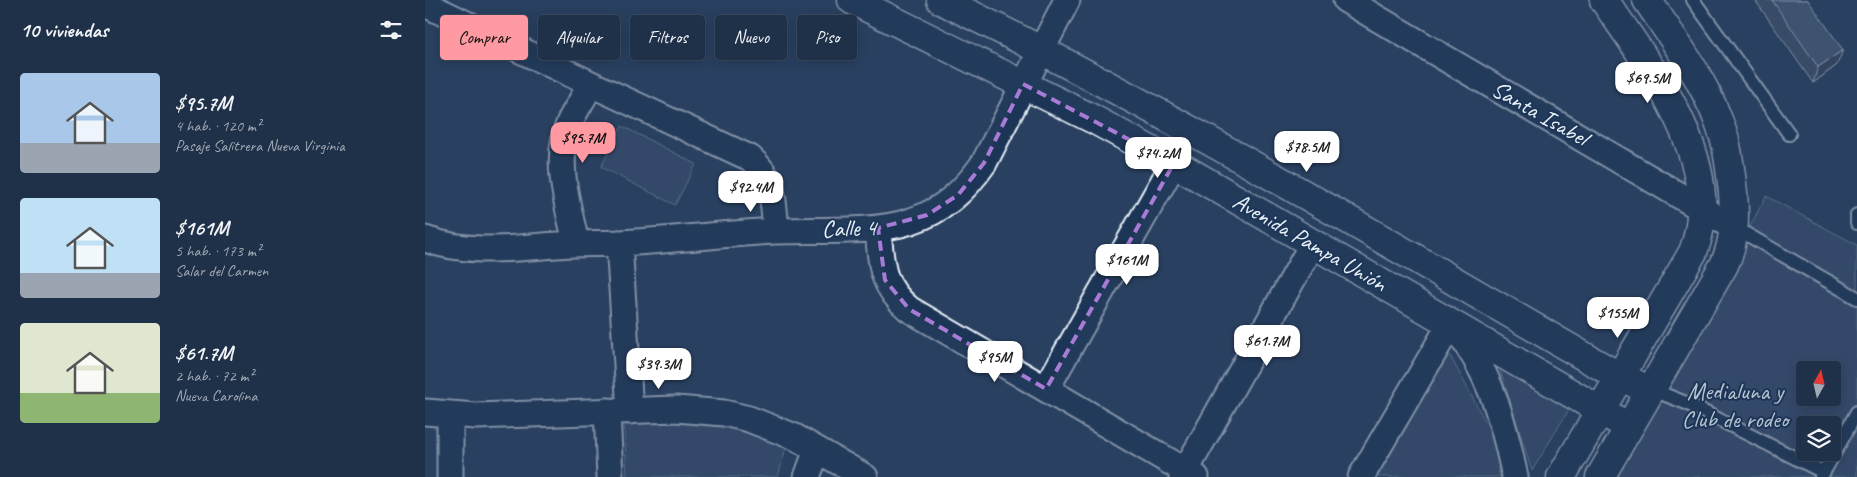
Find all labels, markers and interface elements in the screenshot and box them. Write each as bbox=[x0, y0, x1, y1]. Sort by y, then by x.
chip: Comprar bbox=[440, 15, 528, 60]
chip: Alquilar bbox=[538, 15, 620, 60]
chip: Filtros bbox=[630, 15, 705, 60]
chip: Nuevo bbox=[715, 15, 787, 60]
chip: Piso bbox=[797, 15, 857, 60]
icon: filters bbox=[377, 16, 405, 44]
text: 10 viviendas bbox=[20, 17, 108, 43]
pin: $69.5M bbox=[1607, 62, 1689, 104]
text: $69.5M bbox=[1626, 68, 1670, 88]
street label: Santa Isabel bbox=[1487, 74, 1597, 154]
text: $95.7M bbox=[175, 90, 232, 116]
icon: home bbox=[60, 93, 120, 153]
text: 4 hab. · 120 m² bbox=[175, 116, 261, 136]
pin: $95.7M bbox=[542, 121, 624, 164]
text: $95.7M bbox=[561, 128, 605, 148]
pin: $78.5M bbox=[1266, 130, 1348, 173]
text: Pasaje Salitrera Nueva Virginia bbox=[175, 136, 345, 156]
pin: $74.2M bbox=[1117, 136, 1199, 179]
text: $78.5M bbox=[1285, 137, 1329, 157]
text: $74.2M bbox=[1136, 143, 1180, 163]
pin: $92.4M bbox=[710, 170, 792, 213]
text: $92.4M bbox=[729, 177, 773, 197]
street label: Avenida Pampa Unión bbox=[1228, 186, 1393, 299]
street label: Calle 4 bbox=[821, 212, 879, 244]
text: $161M bbox=[175, 215, 229, 241]
icon: home bbox=[60, 218, 120, 278]
text: 5 hab. · 173 m² bbox=[175, 241, 261, 261]
pin: $161M bbox=[1092, 244, 1162, 286]
text: $161M bbox=[1107, 250, 1147, 270]
text: Salar del Carmen bbox=[175, 261, 268, 281]
pin: $155M bbox=[1583, 296, 1653, 339]
text: $155M bbox=[1598, 303, 1638, 323]
pin: $61.7M bbox=[1226, 324, 1308, 367]
text: $61.7M bbox=[1245, 331, 1289, 351]
text: $61.7M bbox=[175, 340, 233, 366]
pin: $95M bbox=[965, 340, 1025, 383]
icon: home bbox=[60, 343, 120, 403]
text: $95M bbox=[979, 347, 1011, 367]
pin: $39.3M bbox=[618, 348, 700, 390]
text: $39.3M bbox=[637, 354, 681, 374]
north arrow bbox=[1796, 361, 1841, 406]
map controls bbox=[1796, 361, 1841, 461]
text: 2 hab. · 72 m² bbox=[175, 366, 254, 386]
park label: Medialuna y Club de rodeo bbox=[1682, 376, 1791, 434]
text: Nueva Carolina bbox=[175, 386, 257, 406]
button: layers bbox=[1796, 416, 1841, 461]

